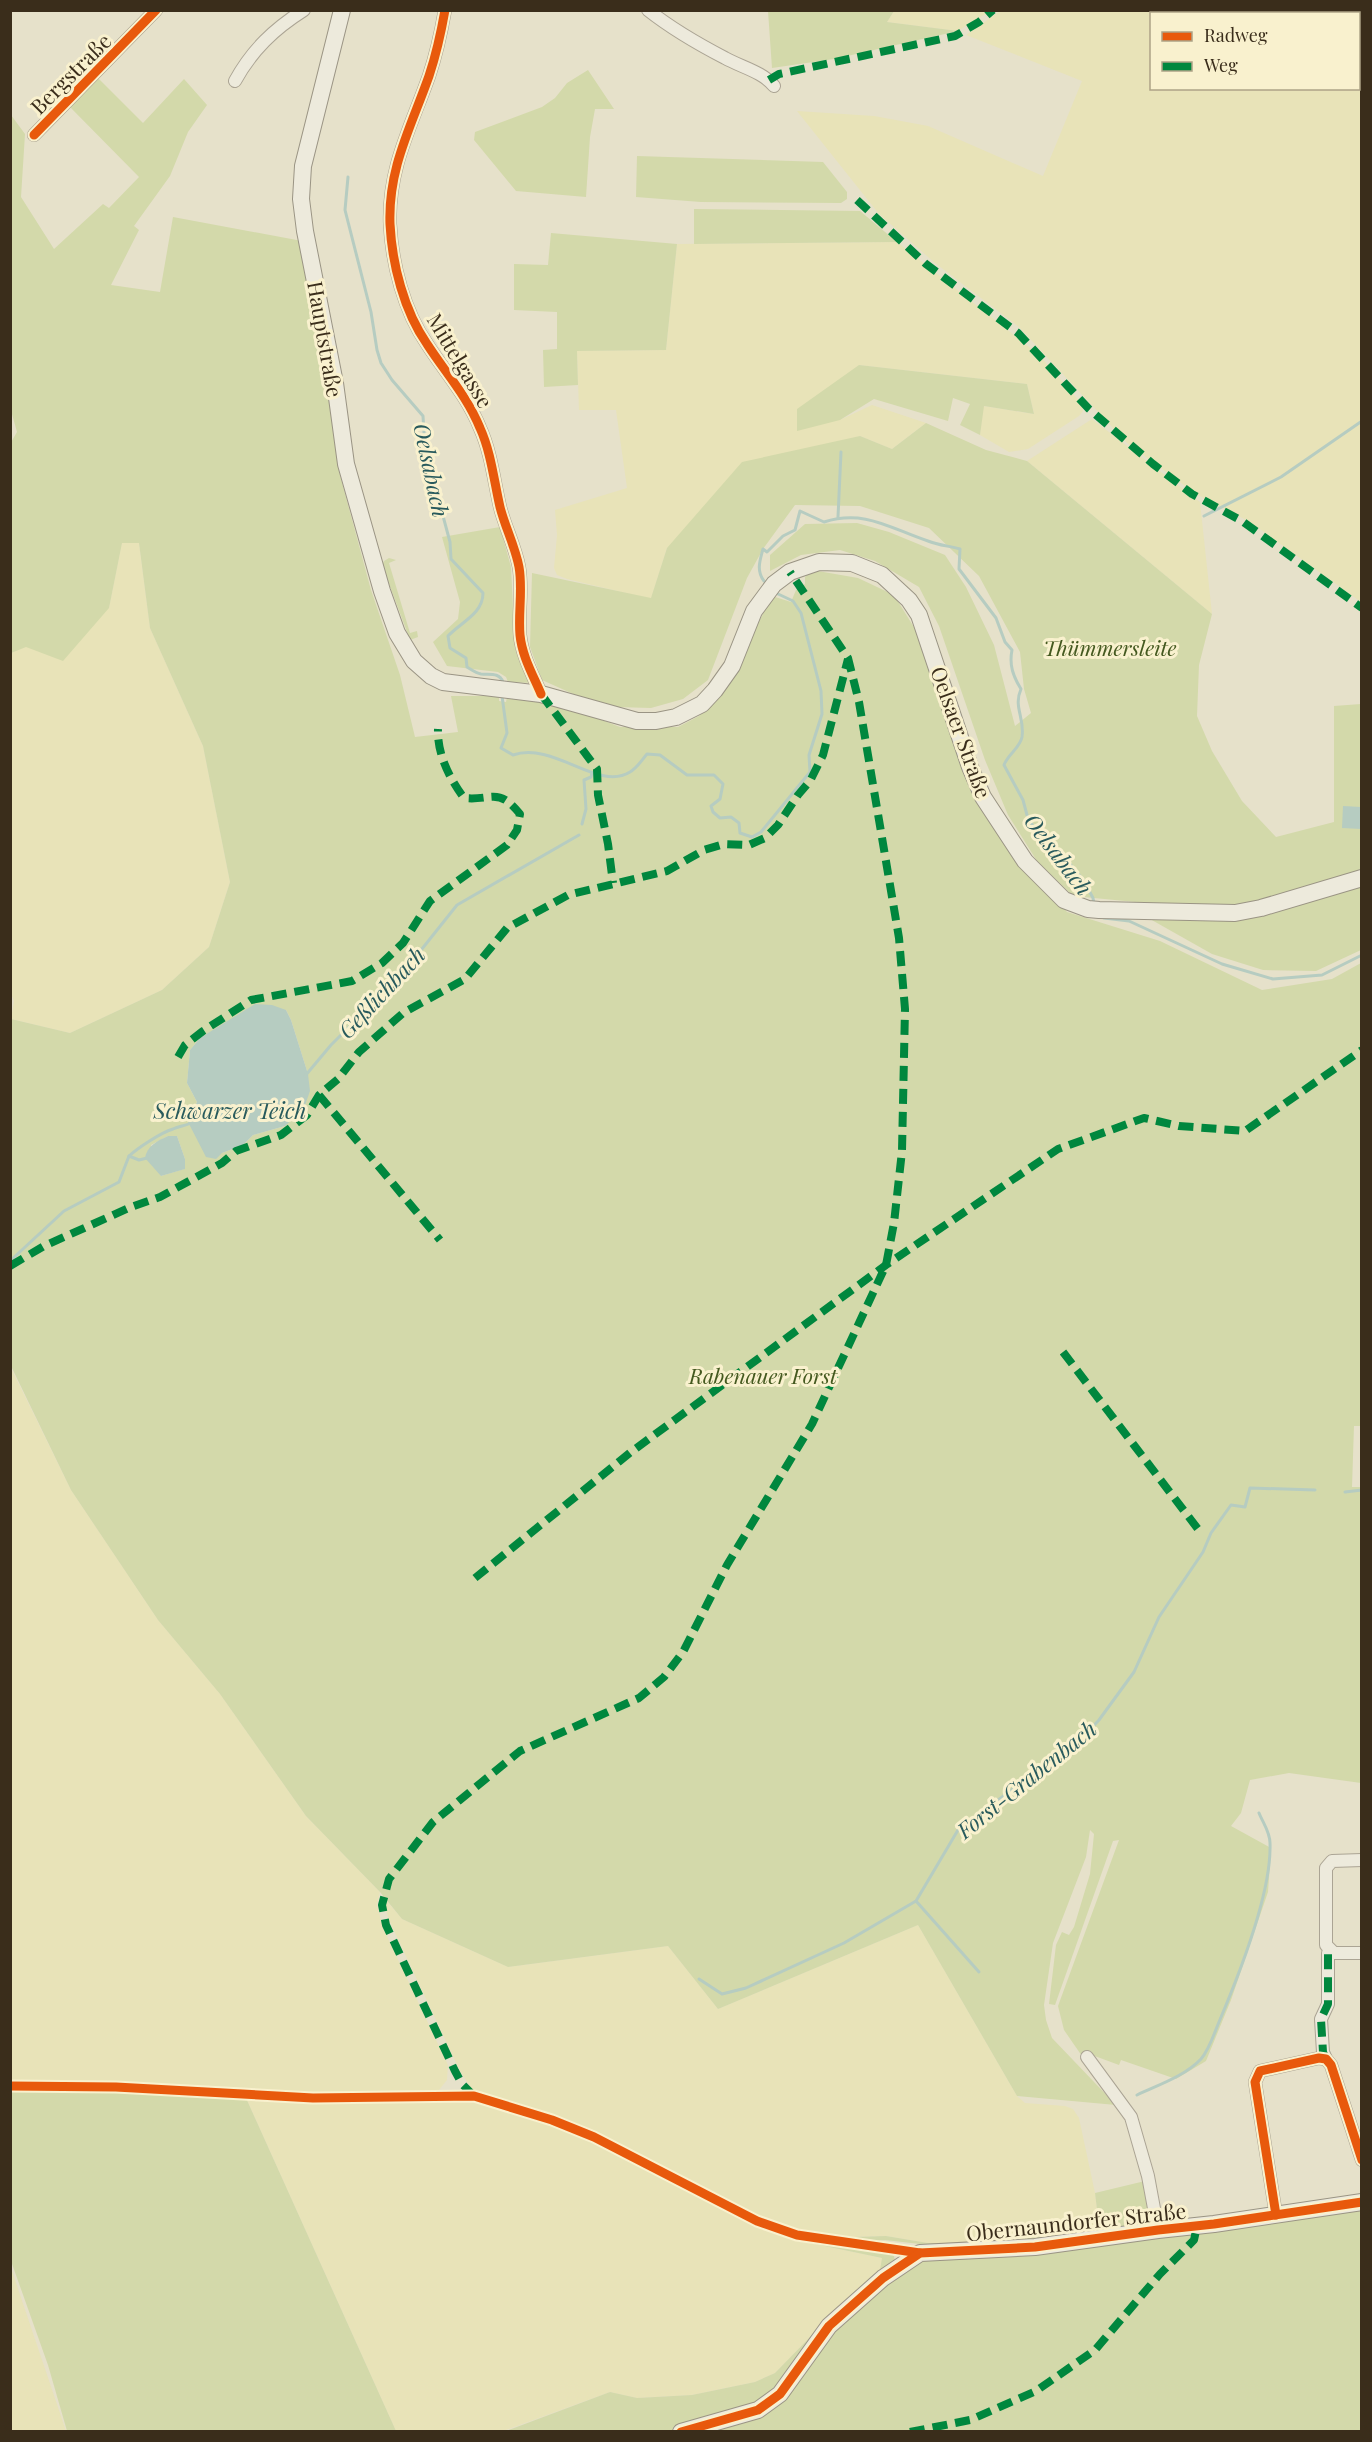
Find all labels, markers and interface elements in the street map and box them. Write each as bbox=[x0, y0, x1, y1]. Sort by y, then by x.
legend bbox=[1150, 12, 1360, 90]
text: Radweg bbox=[1204, 23, 1268, 47]
street label: Bergstraße bbox=[23, 26, 117, 120]
text: Weg bbox=[1203, 53, 1238, 77]
street label: Hauptstraße bbox=[302, 279, 350, 399]
street label: Mittelgasse bbox=[422, 307, 500, 413]
water label: Oelsabach bbox=[407, 420, 457, 520]
park label: Thümmersleite bbox=[1043, 633, 1177, 661]
street label: Oelsaer Straße bbox=[925, 662, 999, 802]
water label: Oelsabach bbox=[1018, 807, 1100, 901]
water label: Geßlichbach bbox=[331, 940, 431, 1044]
water label: Schwarzer Teich bbox=[153, 1095, 306, 1125]
park label: Rabenauer Forst bbox=[688, 1361, 838, 1389]
water label: Forst-Grabenbach bbox=[949, 1713, 1102, 1845]
street label: Obernaundorfer Straße bbox=[965, 2196, 1187, 2246]

